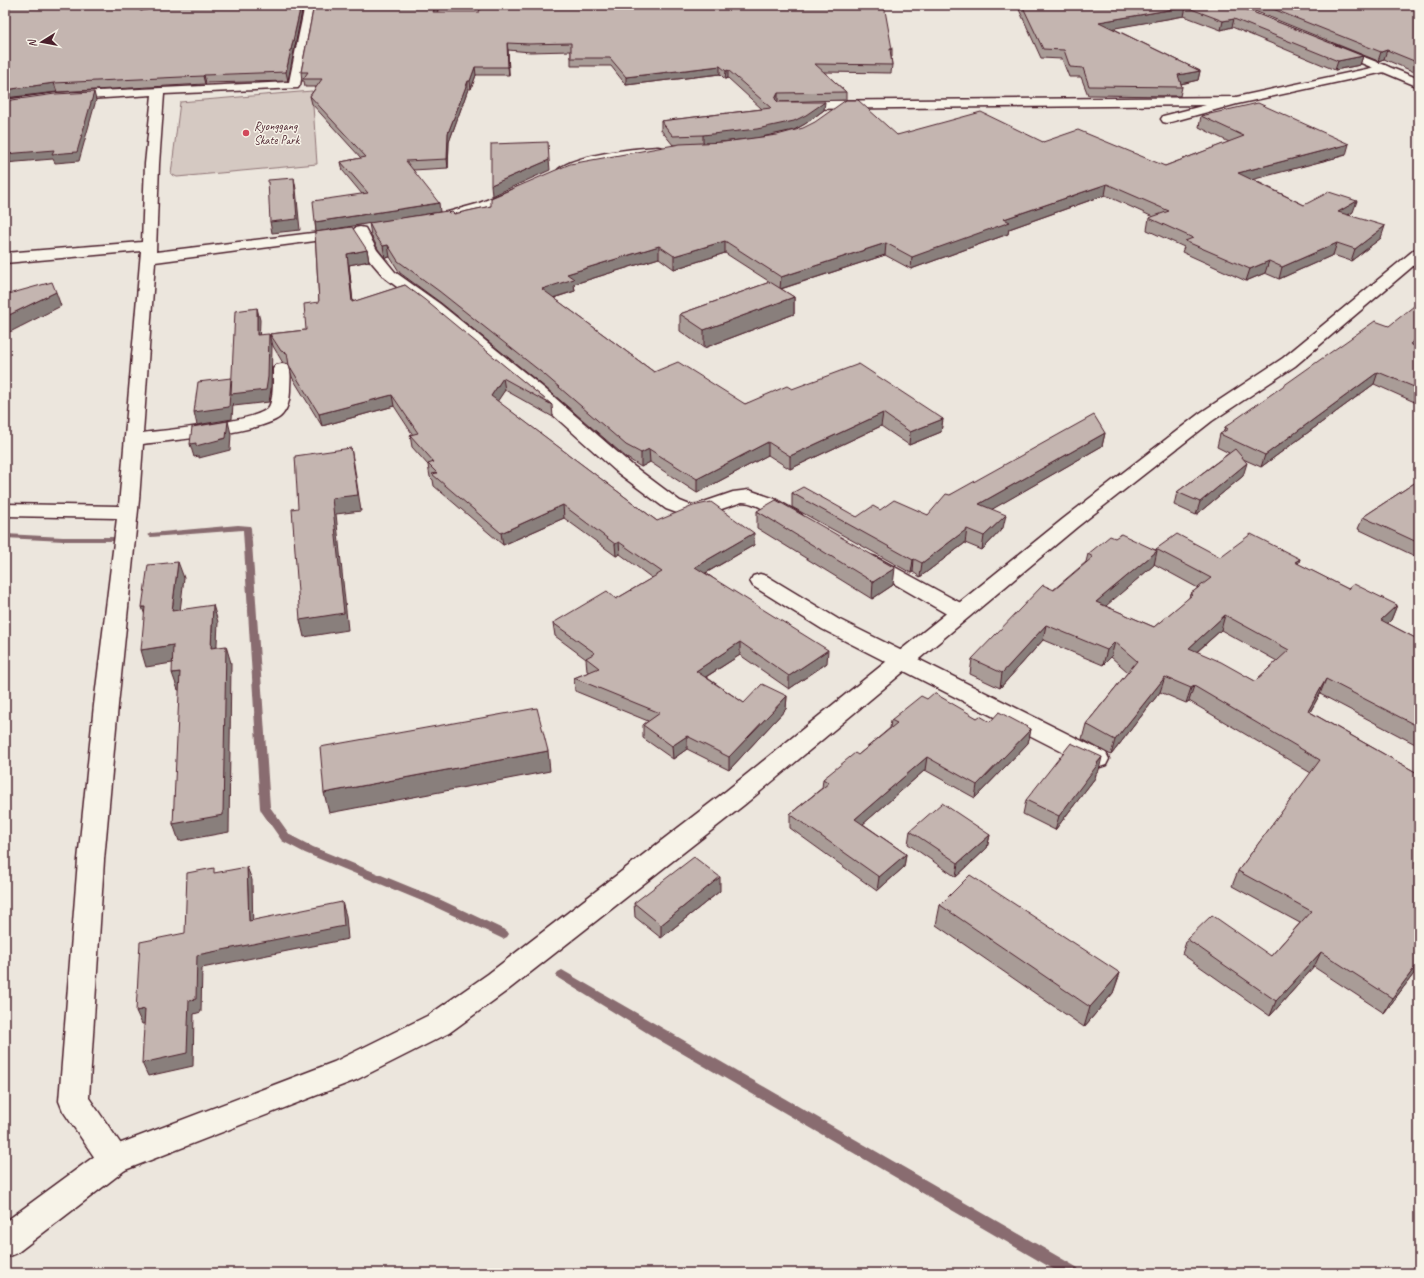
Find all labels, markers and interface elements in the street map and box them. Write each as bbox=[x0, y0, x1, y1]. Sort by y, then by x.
north arrow bbox=[22, 22, 62, 62]
text: N bbox=[24, 37, 40, 49]
place label: Ryonggang Skate Park bbox=[254, 118, 301, 148]
marker: Ryonggang Skate Park bbox=[241, 128, 251, 138]

